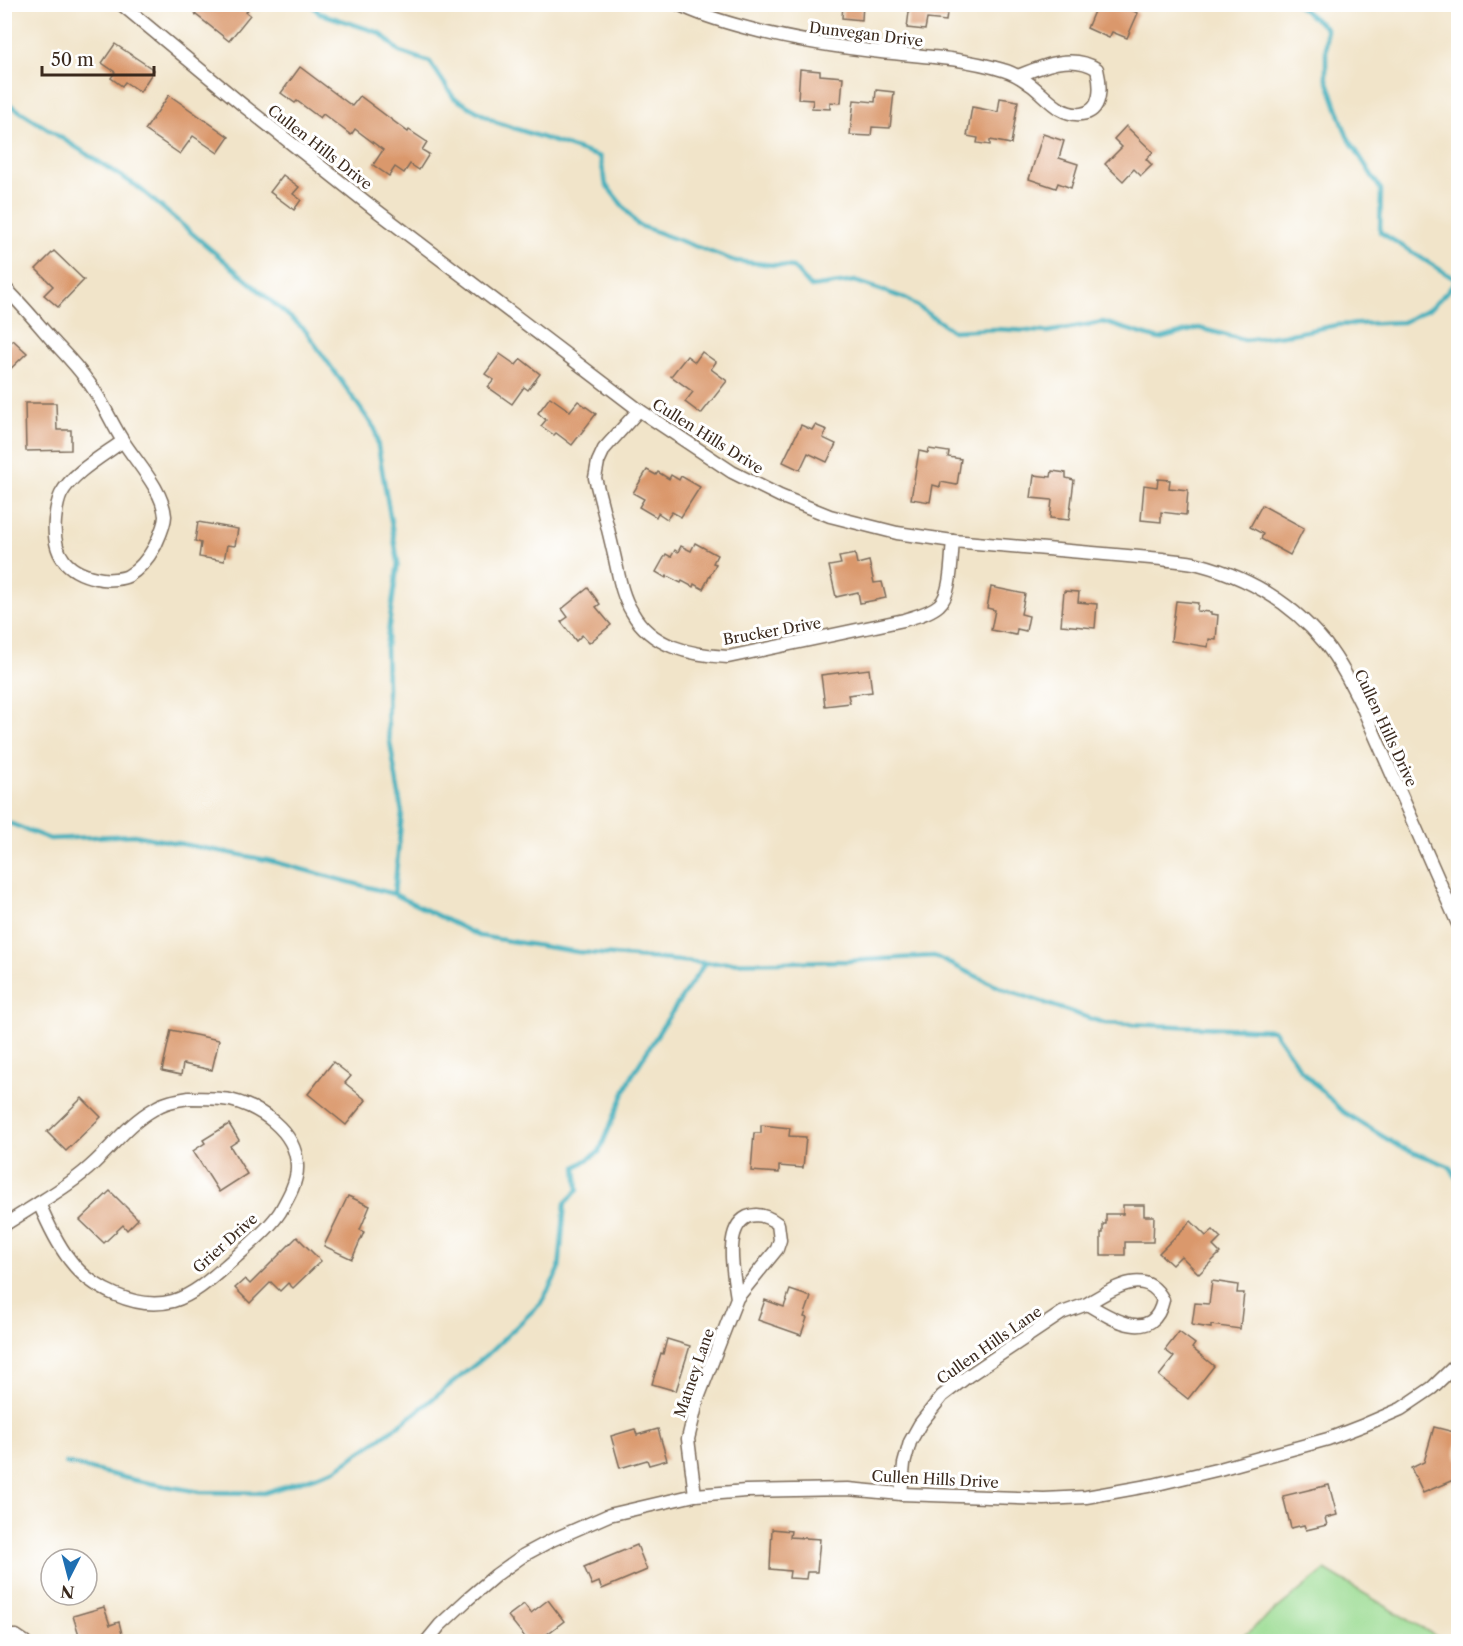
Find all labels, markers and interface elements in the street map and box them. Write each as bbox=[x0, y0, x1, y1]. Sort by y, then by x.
street label: Dunvegan Drive bbox=[808, 18, 924, 50]
scale bar bbox=[42, 39, 154, 77]
text: 50 m bbox=[51, 49, 94, 71]
street label: Cullen Hills Drive bbox=[264, 100, 376, 194]
street label: Cullen Hills Drive bbox=[649, 394, 767, 478]
street label: Brucker Drive bbox=[721, 613, 823, 649]
street label: Cullen Hills Drive bbox=[1350, 666, 1422, 790]
street label: Grier Drive bbox=[189, 1209, 261, 1277]
street label: Cullen Hills Lane bbox=[933, 1302, 1045, 1388]
street label: Matney Lane bbox=[670, 1326, 718, 1420]
street label: Cullen Hills Drive bbox=[871, 1466, 999, 1492]
north arrow bbox=[39, 1547, 99, 1607]
text: N bbox=[59, 1581, 75, 1603]

